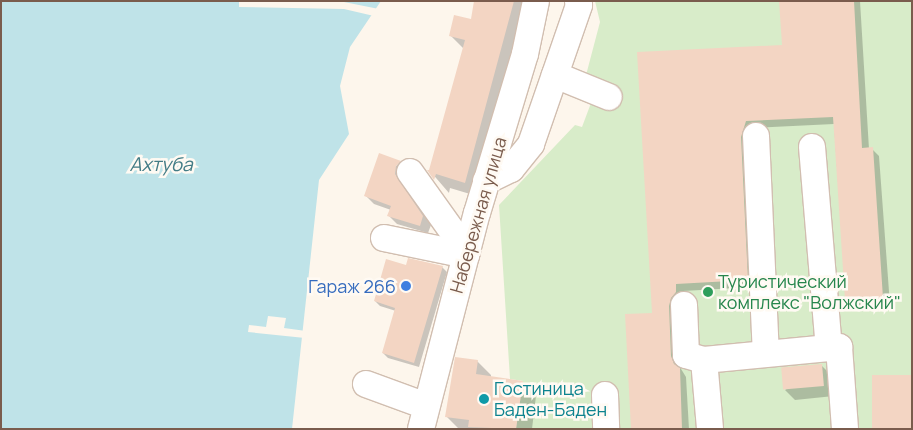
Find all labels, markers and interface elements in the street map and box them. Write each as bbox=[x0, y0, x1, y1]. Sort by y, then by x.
street label: Набережная улица bbox=[445, 134, 511, 296]
water label: Ахтуба bbox=[129, 154, 193, 176]
place label: Туристический комплекс "Волжский" bbox=[718, 271, 901, 314]
place label: Гараж 266 bbox=[308, 275, 396, 297]
marker: Гараж 266 bbox=[400, 280, 412, 292]
marker: Туристический комплекс "Волжский" bbox=[702, 286, 714, 298]
place label: Гостиница Баден-Баден bbox=[494, 378, 607, 420]
marker: Гостиница Баден-Баден bbox=[478, 393, 490, 405]

